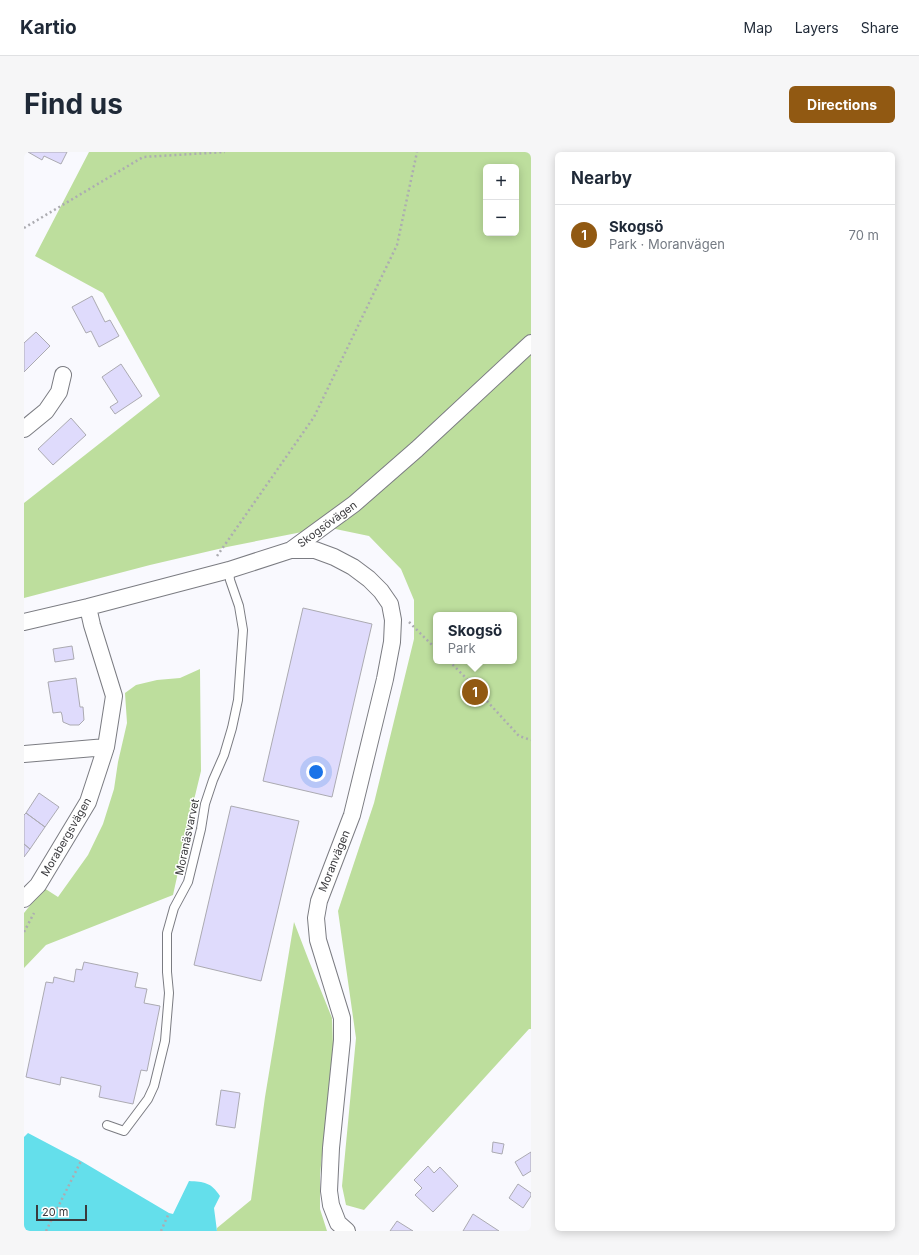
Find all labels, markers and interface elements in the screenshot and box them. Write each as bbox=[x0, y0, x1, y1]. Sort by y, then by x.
text: Kartio bbox=[20, 16, 77, 39]
text: Map bbox=[744, 19, 773, 36]
text: Layers bbox=[795, 19, 839, 36]
text: Share bbox=[861, 19, 899, 36]
button: Directions bbox=[789, 86, 895, 123]
text: Find us bbox=[24, 87, 123, 121]
map controls bbox=[483, 164, 519, 236]
button: + bbox=[483, 164, 519, 200]
text: Nearby bbox=[571, 168, 632, 188]
button: − bbox=[483, 200, 519, 236]
text: Skogsö bbox=[609, 217, 663, 236]
text: 1 bbox=[581, 227, 587, 243]
text: 70 m bbox=[849, 227, 879, 243]
text: Park · Moranvägen bbox=[609, 236, 725, 252]
street label: Skogsövägen bbox=[294, 498, 360, 550]
popup bbox=[433, 612, 517, 664]
text: Skogsö bbox=[448, 621, 502, 640]
text: Park bbox=[448, 640, 476, 656]
pin: 1 bbox=[462, 677, 488, 707]
your location bbox=[306, 762, 326, 782]
street label: Morabergsvägen bbox=[38, 795, 94, 879]
street label: Moranäsvarvet bbox=[172, 797, 202, 877]
street label: Moranvägen bbox=[315, 828, 353, 894]
scale bar bbox=[36, 1203, 87, 1222]
text: 20 m bbox=[42, 1205, 68, 1219]

